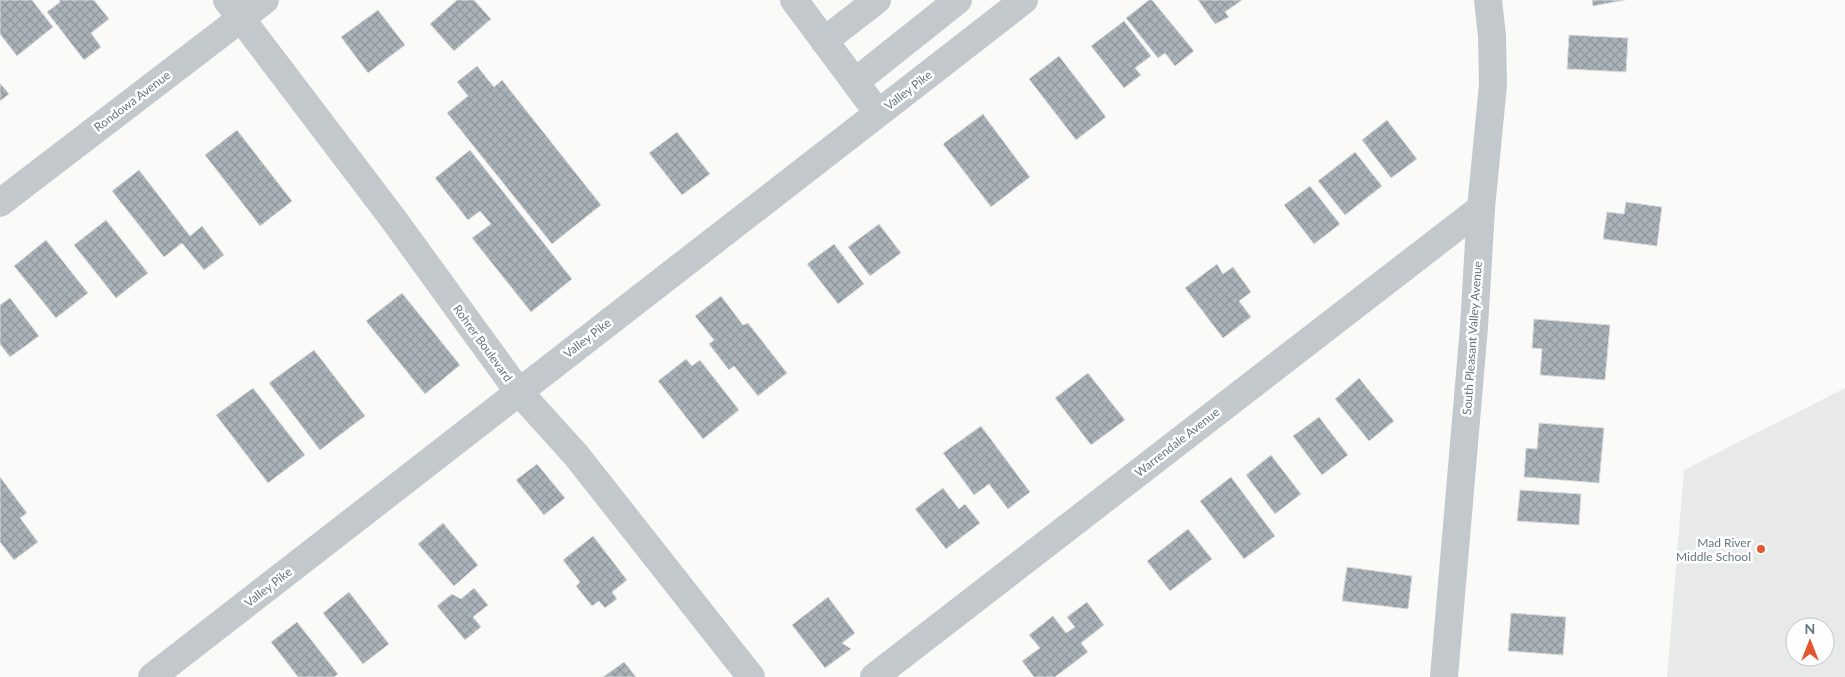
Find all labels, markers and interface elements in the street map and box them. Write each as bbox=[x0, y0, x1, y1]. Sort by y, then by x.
street label: Rondowa Avenue bbox=[91, 67, 173, 135]
street label: Valley Pike bbox=[881, 67, 935, 113]
street label: South Pleasant Valley Avenue bbox=[1459, 260, 1485, 416]
street label: Rohrer Boulevard bbox=[450, 302, 516, 384]
street label: Valley Pike bbox=[560, 315, 614, 361]
street label: Warrendale Avenue bbox=[1132, 404, 1222, 480]
place label: Mad River Middle School bbox=[1676, 535, 1752, 564]
marker: Mad River Middle School bbox=[1755, 543, 1767, 555]
street label: Valley Pike bbox=[241, 564, 295, 610]
north arrow bbox=[1785, 617, 1835, 667]
text: N bbox=[1805, 620, 1815, 637]

